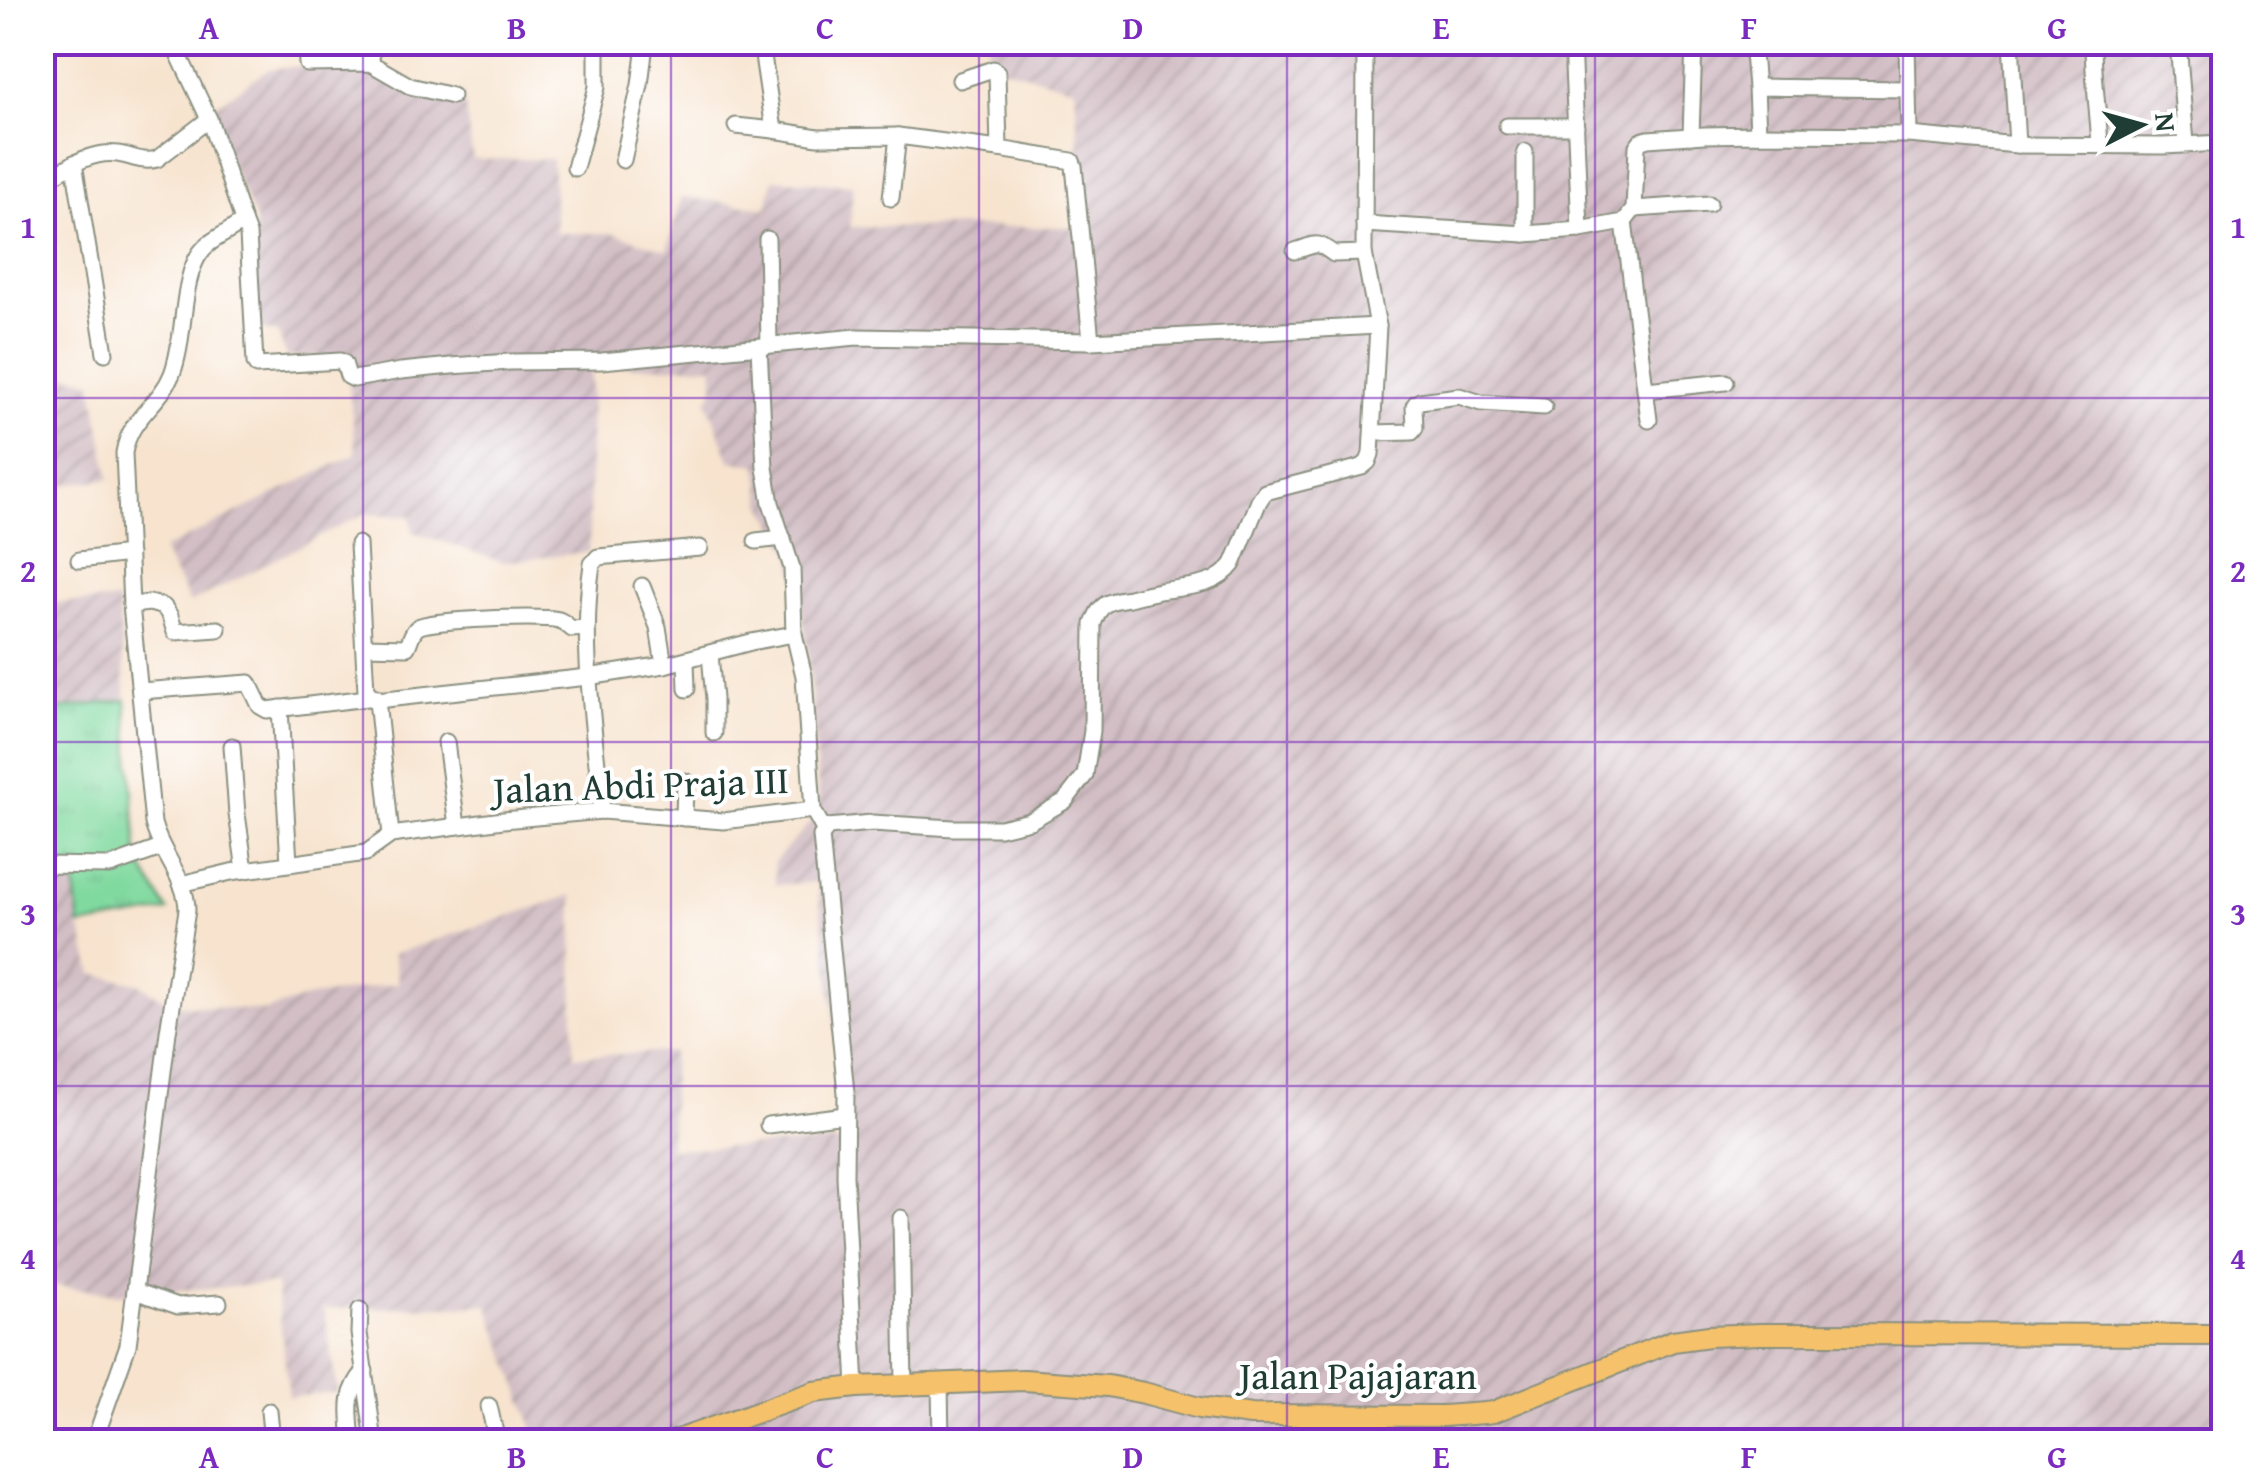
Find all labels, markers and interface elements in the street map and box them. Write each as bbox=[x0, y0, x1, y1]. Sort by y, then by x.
text: A bbox=[199, 4, 220, 51]
text: B bbox=[507, 4, 527, 51]
text: C bbox=[816, 4, 834, 51]
text: D bbox=[1123, 4, 1143, 51]
text: E bbox=[1432, 4, 1450, 51]
text: F bbox=[1741, 4, 1757, 51]
text: G bbox=[2047, 4, 2067, 51]
north arrow bbox=[2091, 75, 2191, 175]
text: N bbox=[2145, 111, 2188, 134]
text: 1 bbox=[20, 203, 36, 250]
text: 1 bbox=[2230, 203, 2246, 250]
text: 2 bbox=[20, 547, 36, 594]
text: 2 bbox=[2230, 547, 2246, 594]
street label: Jalan Abdi Praja III bbox=[488, 751, 790, 817]
text: 3 bbox=[20, 890, 36, 937]
text: 3 bbox=[2230, 890, 2246, 937]
text: 4 bbox=[20, 1234, 36, 1281]
text: 4 bbox=[2230, 1234, 2246, 1281]
street label: Jalan Pajajaran bbox=[1235, 1347, 1477, 1403]
text: A bbox=[199, 1433, 220, 1480]
text: B bbox=[507, 1433, 527, 1480]
text: C bbox=[816, 1433, 834, 1480]
text: D bbox=[1123, 1433, 1143, 1480]
text: E bbox=[1432, 1433, 1450, 1480]
text: F bbox=[1741, 1433, 1757, 1480]
text: G bbox=[2047, 1433, 2067, 1480]

